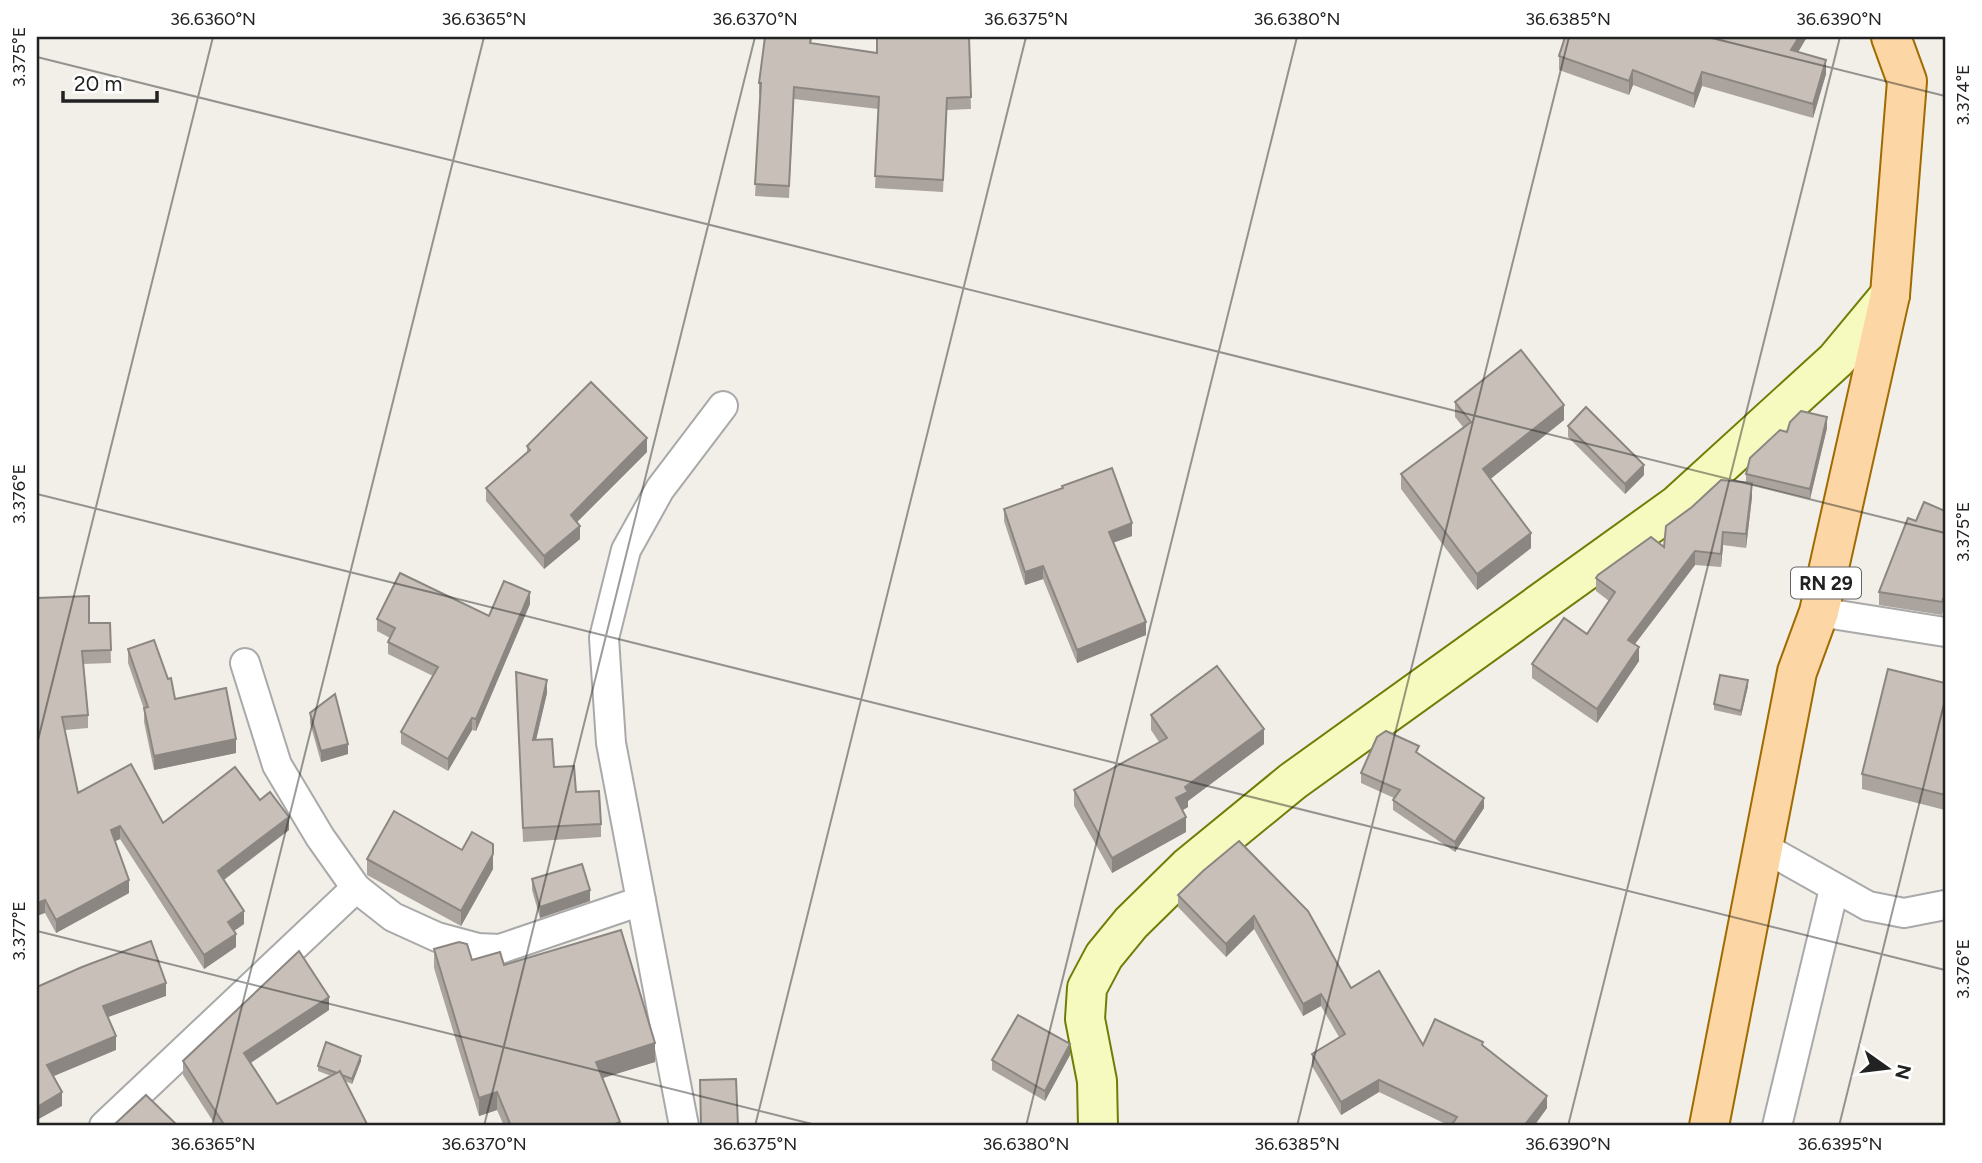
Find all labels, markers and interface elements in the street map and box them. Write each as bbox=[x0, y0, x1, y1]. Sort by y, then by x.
text: 36.6360°N bbox=[170, 8, 256, 30]
text: 36.6365°N bbox=[442, 8, 526, 30]
text: 36.6370°N bbox=[712, 8, 798, 30]
text: 36.6375°N bbox=[984, 8, 1068, 30]
text: 36.6380°N bbox=[1254, 8, 1340, 30]
text: 36.6385°N bbox=[1525, 8, 1611, 30]
text: 36.6390°N bbox=[1796, 8, 1882, 30]
text: 3.375°E bbox=[8, 27, 30, 87]
scale bar bbox=[63, 60, 158, 104]
text: 3.374°E bbox=[1952, 64, 1974, 126]
text: 20 m bbox=[74, 71, 122, 96]
text: 3.376°E bbox=[8, 464, 30, 524]
text: 3.375°E bbox=[1952, 502, 1974, 562]
road number: RN 29 bbox=[1791, 568, 1861, 598]
text: 3.377°E bbox=[8, 901, 30, 961]
text: 3.376°E bbox=[1952, 939, 1974, 999]
north arrow bbox=[1853, 1034, 1923, 1104]
text: N bbox=[1890, 1062, 1916, 1082]
text: 36.6365°N bbox=[171, 1133, 255, 1155]
text: 36.6370°N bbox=[441, 1133, 527, 1155]
text: 36.6375°N bbox=[713, 1133, 797, 1155]
text: 36.6380°N bbox=[983, 1133, 1069, 1155]
text: 36.6385°N bbox=[1254, 1133, 1340, 1155]
text: 36.6390°N bbox=[1525, 1133, 1611, 1155]
text: 36.6395°N bbox=[1798, 1133, 1882, 1155]

